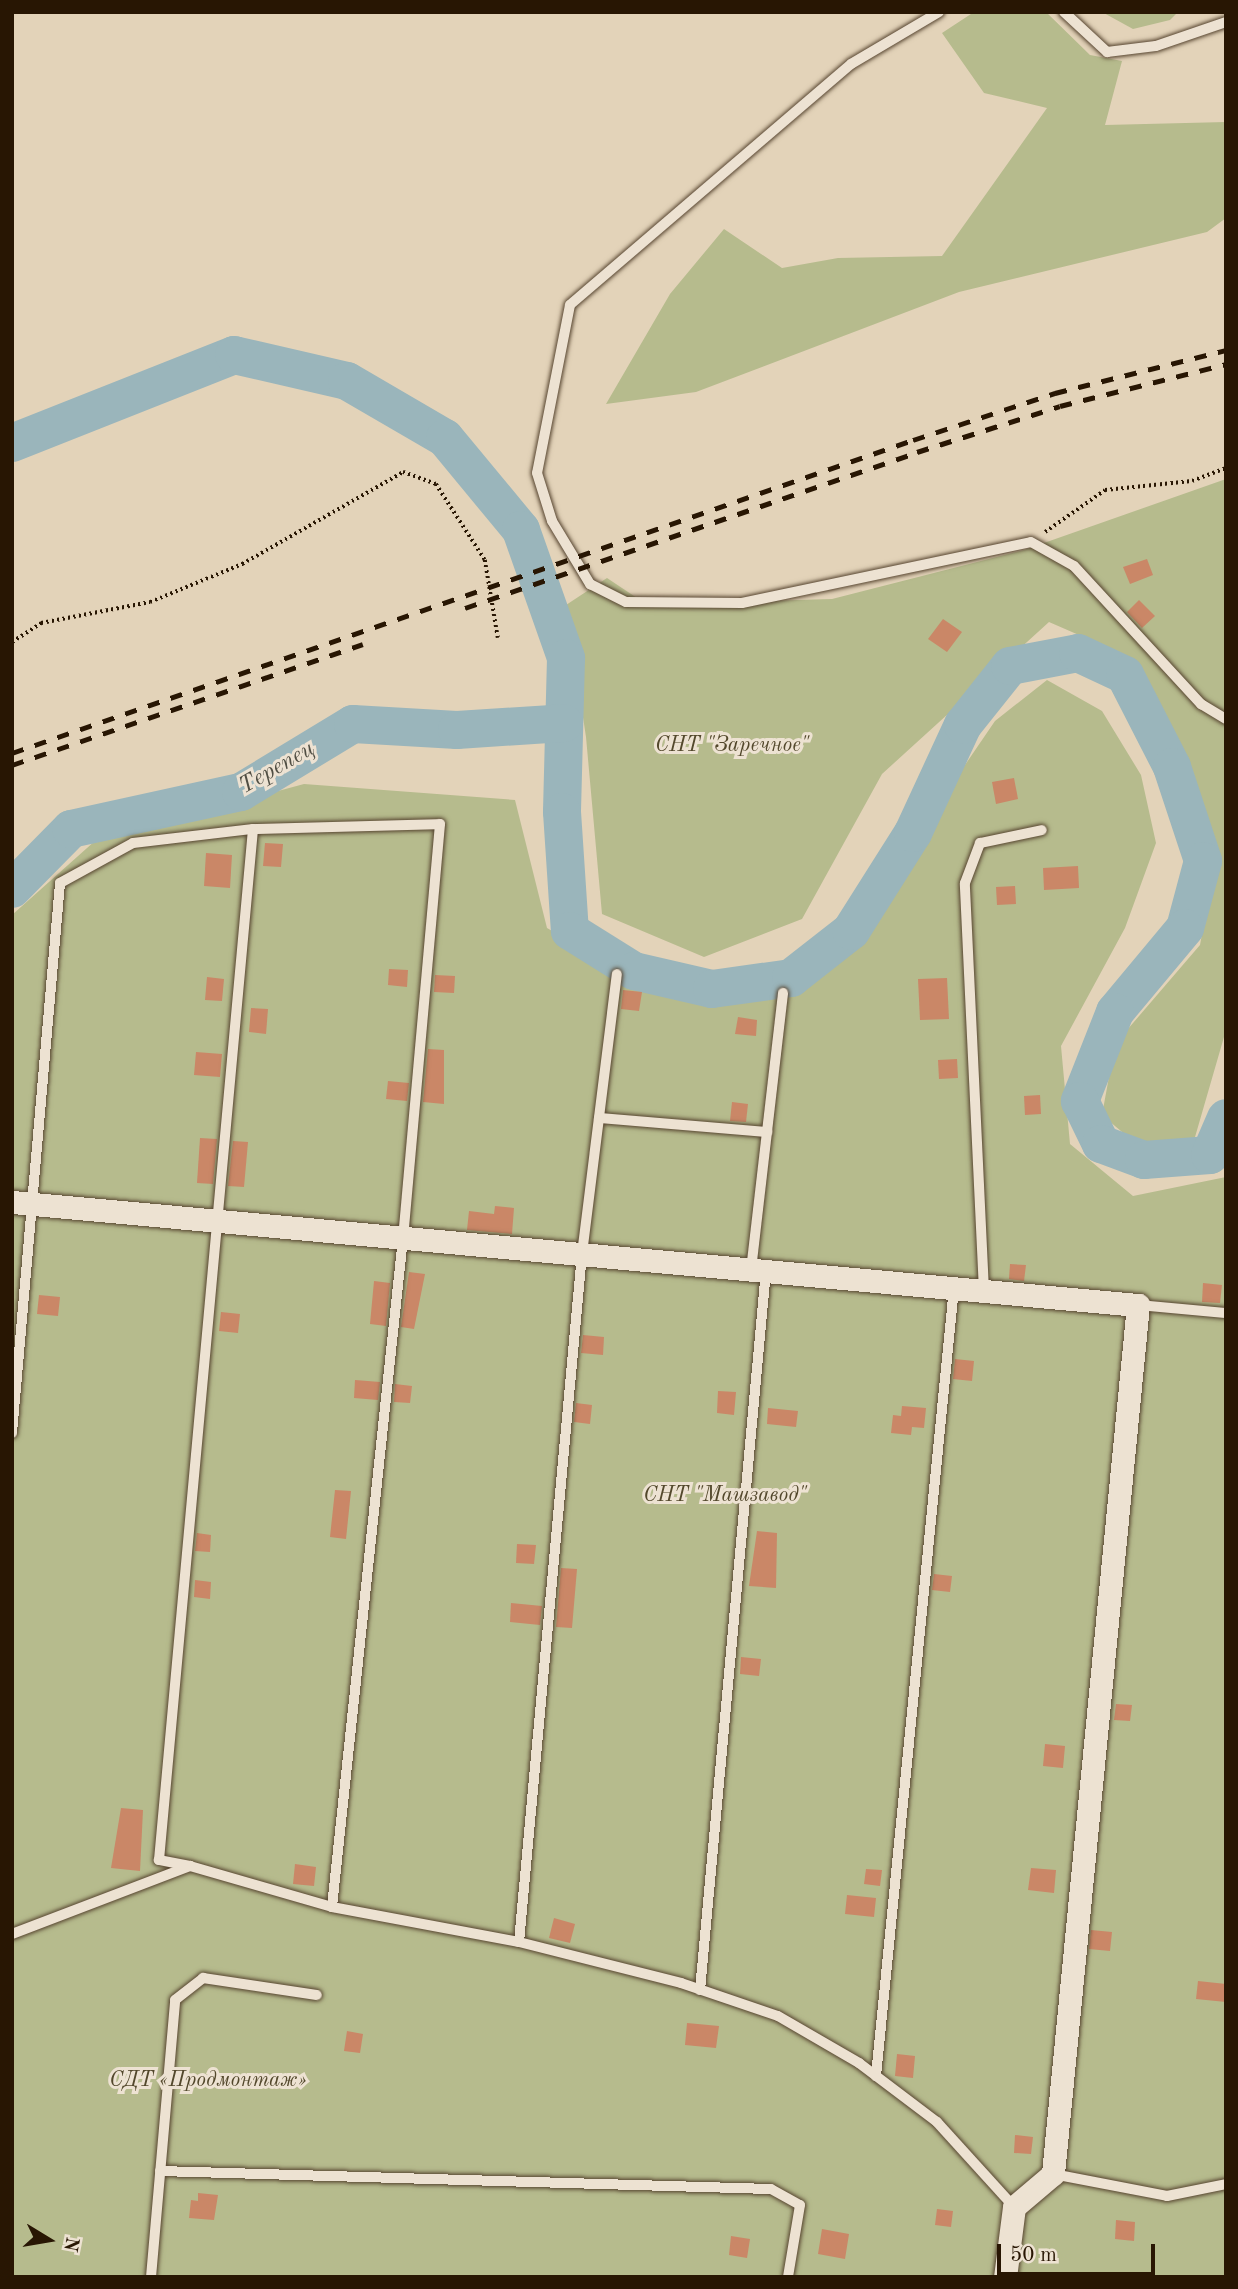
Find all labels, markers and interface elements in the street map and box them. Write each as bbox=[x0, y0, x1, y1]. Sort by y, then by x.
park label: СНТ "Заречное" bbox=[655, 733, 809, 759]
water label: Терепец bbox=[234, 735, 320, 801]
park label: СНТ "Машзавод" bbox=[643, 1483, 807, 1509]
park label: СДТ «Продмонтаж» bbox=[109, 2068, 307, 2094]
north arrow bbox=[14, 2205, 84, 2275]
scale bar bbox=[1000, 2230, 1158, 2274]
text: N bbox=[59, 2235, 81, 2253]
text: 50 m bbox=[1010, 2245, 1057, 2266]

